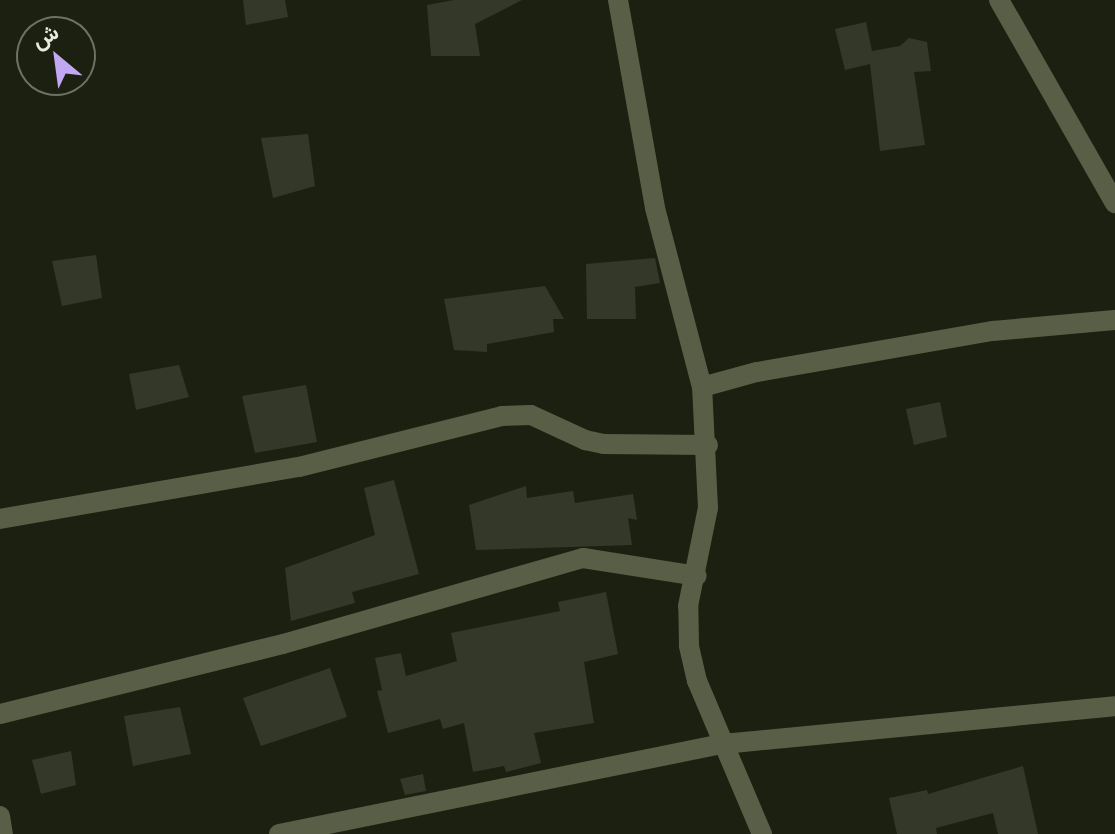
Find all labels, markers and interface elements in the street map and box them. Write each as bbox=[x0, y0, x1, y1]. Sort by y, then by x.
north arrow bbox=[16, 16, 96, 96]
text: ش bbox=[27, 19, 63, 55]

